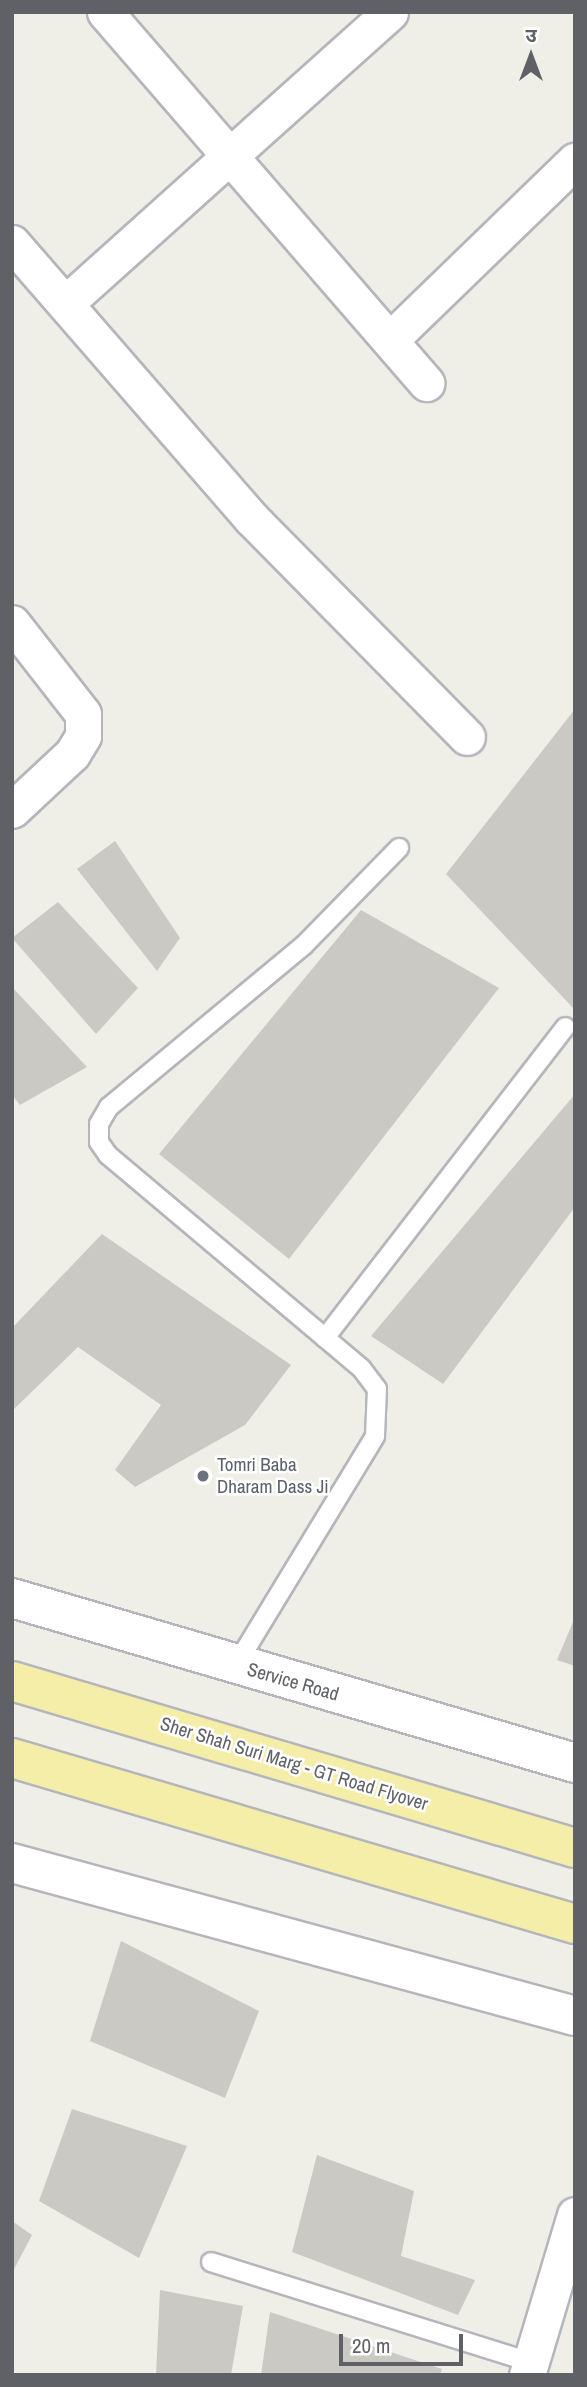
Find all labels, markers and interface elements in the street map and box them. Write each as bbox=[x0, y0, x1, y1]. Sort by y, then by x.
north arrow bbox=[496, 21, 566, 91]
text: उ bbox=[525, 22, 537, 48]
place label: Tomri Baba Dharam Dass Ji bbox=[217, 1454, 329, 1498]
marker: Tomri Baba Dharam Dass Ji bbox=[195, 1468, 211, 1484]
street label: Service Road bbox=[244, 1658, 342, 1706]
street label: Sher Shah Suri Marg - GT Road Flyover bbox=[157, 1712, 431, 1816]
scale bar bbox=[342, 2320, 466, 2364]
text: 20 m bbox=[352, 2331, 390, 2360]

